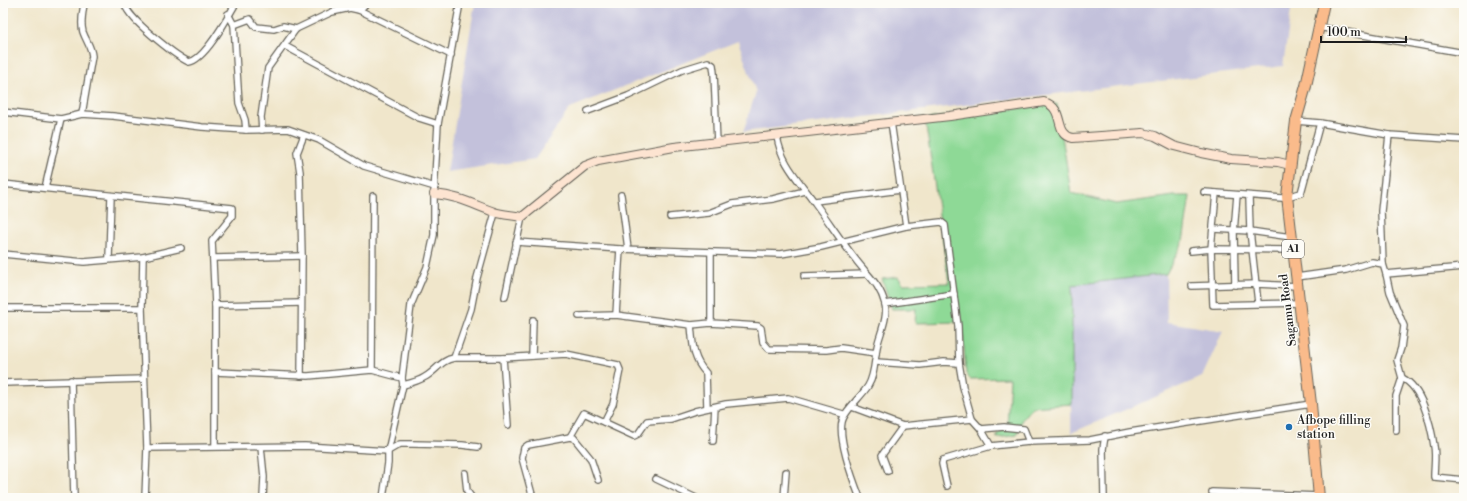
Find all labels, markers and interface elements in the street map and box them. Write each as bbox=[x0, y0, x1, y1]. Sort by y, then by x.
scale bar bbox=[1321, 18, 1406, 44]
text: 100 m bbox=[1327, 25, 1361, 40]
road number: A1 bbox=[1282, 240, 1304, 258]
street label: Sagamu Road bbox=[1276, 273, 1300, 347]
place label: Afbope filling station bbox=[1296, 413, 1371, 442]
marker: Afbope filling station bbox=[1284, 422, 1294, 432]

